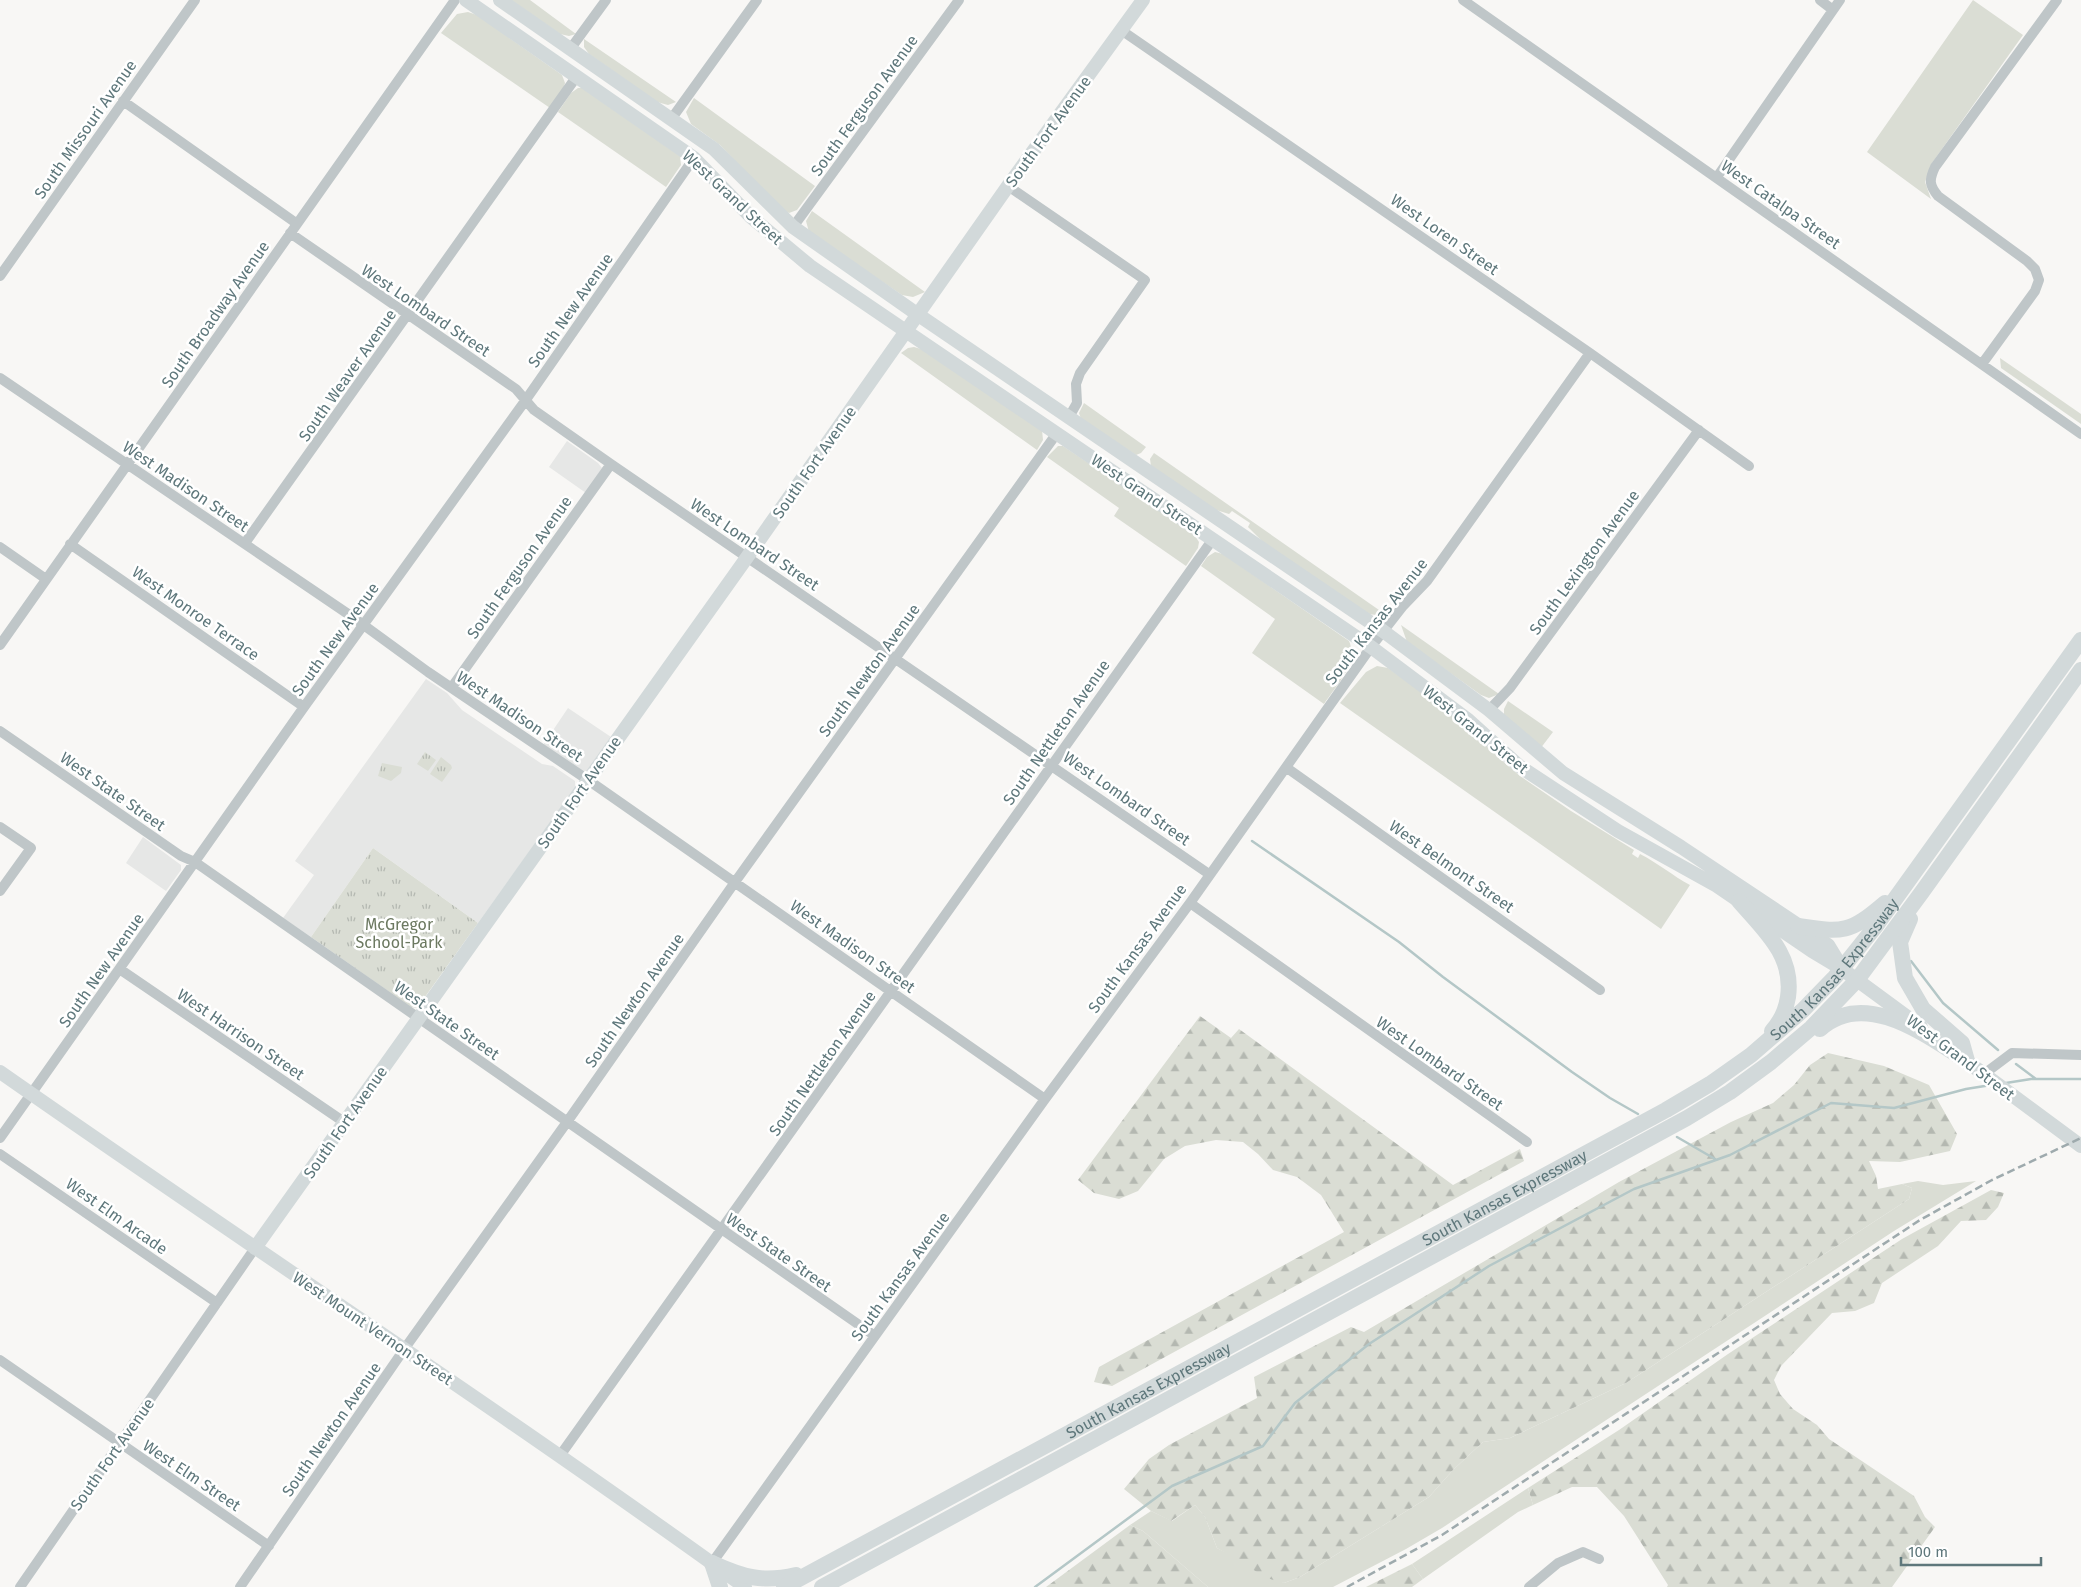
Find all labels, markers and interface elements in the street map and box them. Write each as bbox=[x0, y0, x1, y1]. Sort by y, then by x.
street label: South Ferguson Avenue bbox=[807, 31, 922, 180]
street label: South Missouri Avenue bbox=[30, 56, 141, 202]
street label: South Fort Avenue bbox=[1002, 72, 1095, 191]
street label: West Grand Street bbox=[679, 146, 787, 249]
street label: West Catalpa Street bbox=[1717, 156, 1844, 253]
street label: West Loren Street bbox=[1387, 190, 1503, 279]
street label: South Broadway Avenue bbox=[158, 237, 273, 391]
street label: South New Avenue bbox=[524, 249, 617, 371]
street label: West Lombard Street bbox=[358, 260, 494, 361]
street label: South Weaver Avenue bbox=[295, 306, 400, 445]
street label: South Fort Avenue bbox=[769, 402, 860, 522]
street label: West Madison Street bbox=[119, 437, 253, 536]
street label: West Grand Street bbox=[1087, 450, 1206, 539]
street label: South Lexington Avenue bbox=[1525, 486, 1643, 638]
street label: South Ferguson Avenue bbox=[463, 492, 576, 642]
street label: West Lombard Street bbox=[687, 494, 823, 595]
street label: South Kansas Avenue bbox=[1321, 554, 1432, 688]
street label: West Monroe Terrace bbox=[128, 562, 263, 665]
street label: South New Avenue bbox=[288, 579, 383, 700]
street label: South Newton Avenue bbox=[815, 600, 924, 740]
street label: South Nettleton Avenue bbox=[999, 656, 1114, 808]
street label: West Madison Street bbox=[453, 667, 587, 766]
street label: West Grand Street bbox=[1419, 681, 1532, 778]
street label: South Fort Avenue bbox=[534, 732, 625, 852]
street label: West Lombard Street bbox=[1059, 747, 1194, 850]
street label: West State Street bbox=[56, 748, 169, 835]
street label: West Belmont Street bbox=[1386, 816, 1518, 917]
street label: South Kansas Avenue bbox=[1084, 880, 1191, 1017]
street label: South Kansas Expressway bbox=[1766, 895, 1903, 1044]
street label: West Madison Street bbox=[787, 896, 919, 997]
street label: South New Avenue bbox=[55, 909, 148, 1031]
park label: McGregor School-Park bbox=[356, 915, 443, 952]
street label: South Newton Avenue bbox=[581, 930, 688, 1071]
street label: West State Street bbox=[390, 977, 503, 1064]
street label: West Harrison Street bbox=[173, 985, 308, 1084]
street label: South Nettleton Avenue bbox=[765, 987, 880, 1139]
street label: West Grand Street bbox=[1903, 1011, 2019, 1104]
street label: West Lombard Street bbox=[1372, 1012, 1507, 1115]
street label: South Fort Avenue bbox=[300, 1062, 391, 1182]
street label: South Kansas Expressway bbox=[1419, 1146, 1590, 1250]
street label: West Elm Arcade bbox=[62, 1174, 171, 1259]
street label: South Kansas Avenue bbox=[847, 1208, 954, 1345]
street label: West State Street bbox=[722, 1209, 835, 1296]
street label: West Mount Vernon Street bbox=[289, 1268, 457, 1389]
street label: South Kansas Expressway bbox=[1063, 1338, 1234, 1443]
street label: South Newton Avenue bbox=[278, 1359, 385, 1500]
street label: South Fort Avenue bbox=[67, 1394, 158, 1514]
street label: West Elm Street bbox=[139, 1436, 244, 1515]
scale bar bbox=[1901, 1534, 2041, 1566]
text: 100 m bbox=[1908, 1543, 1948, 1561]

